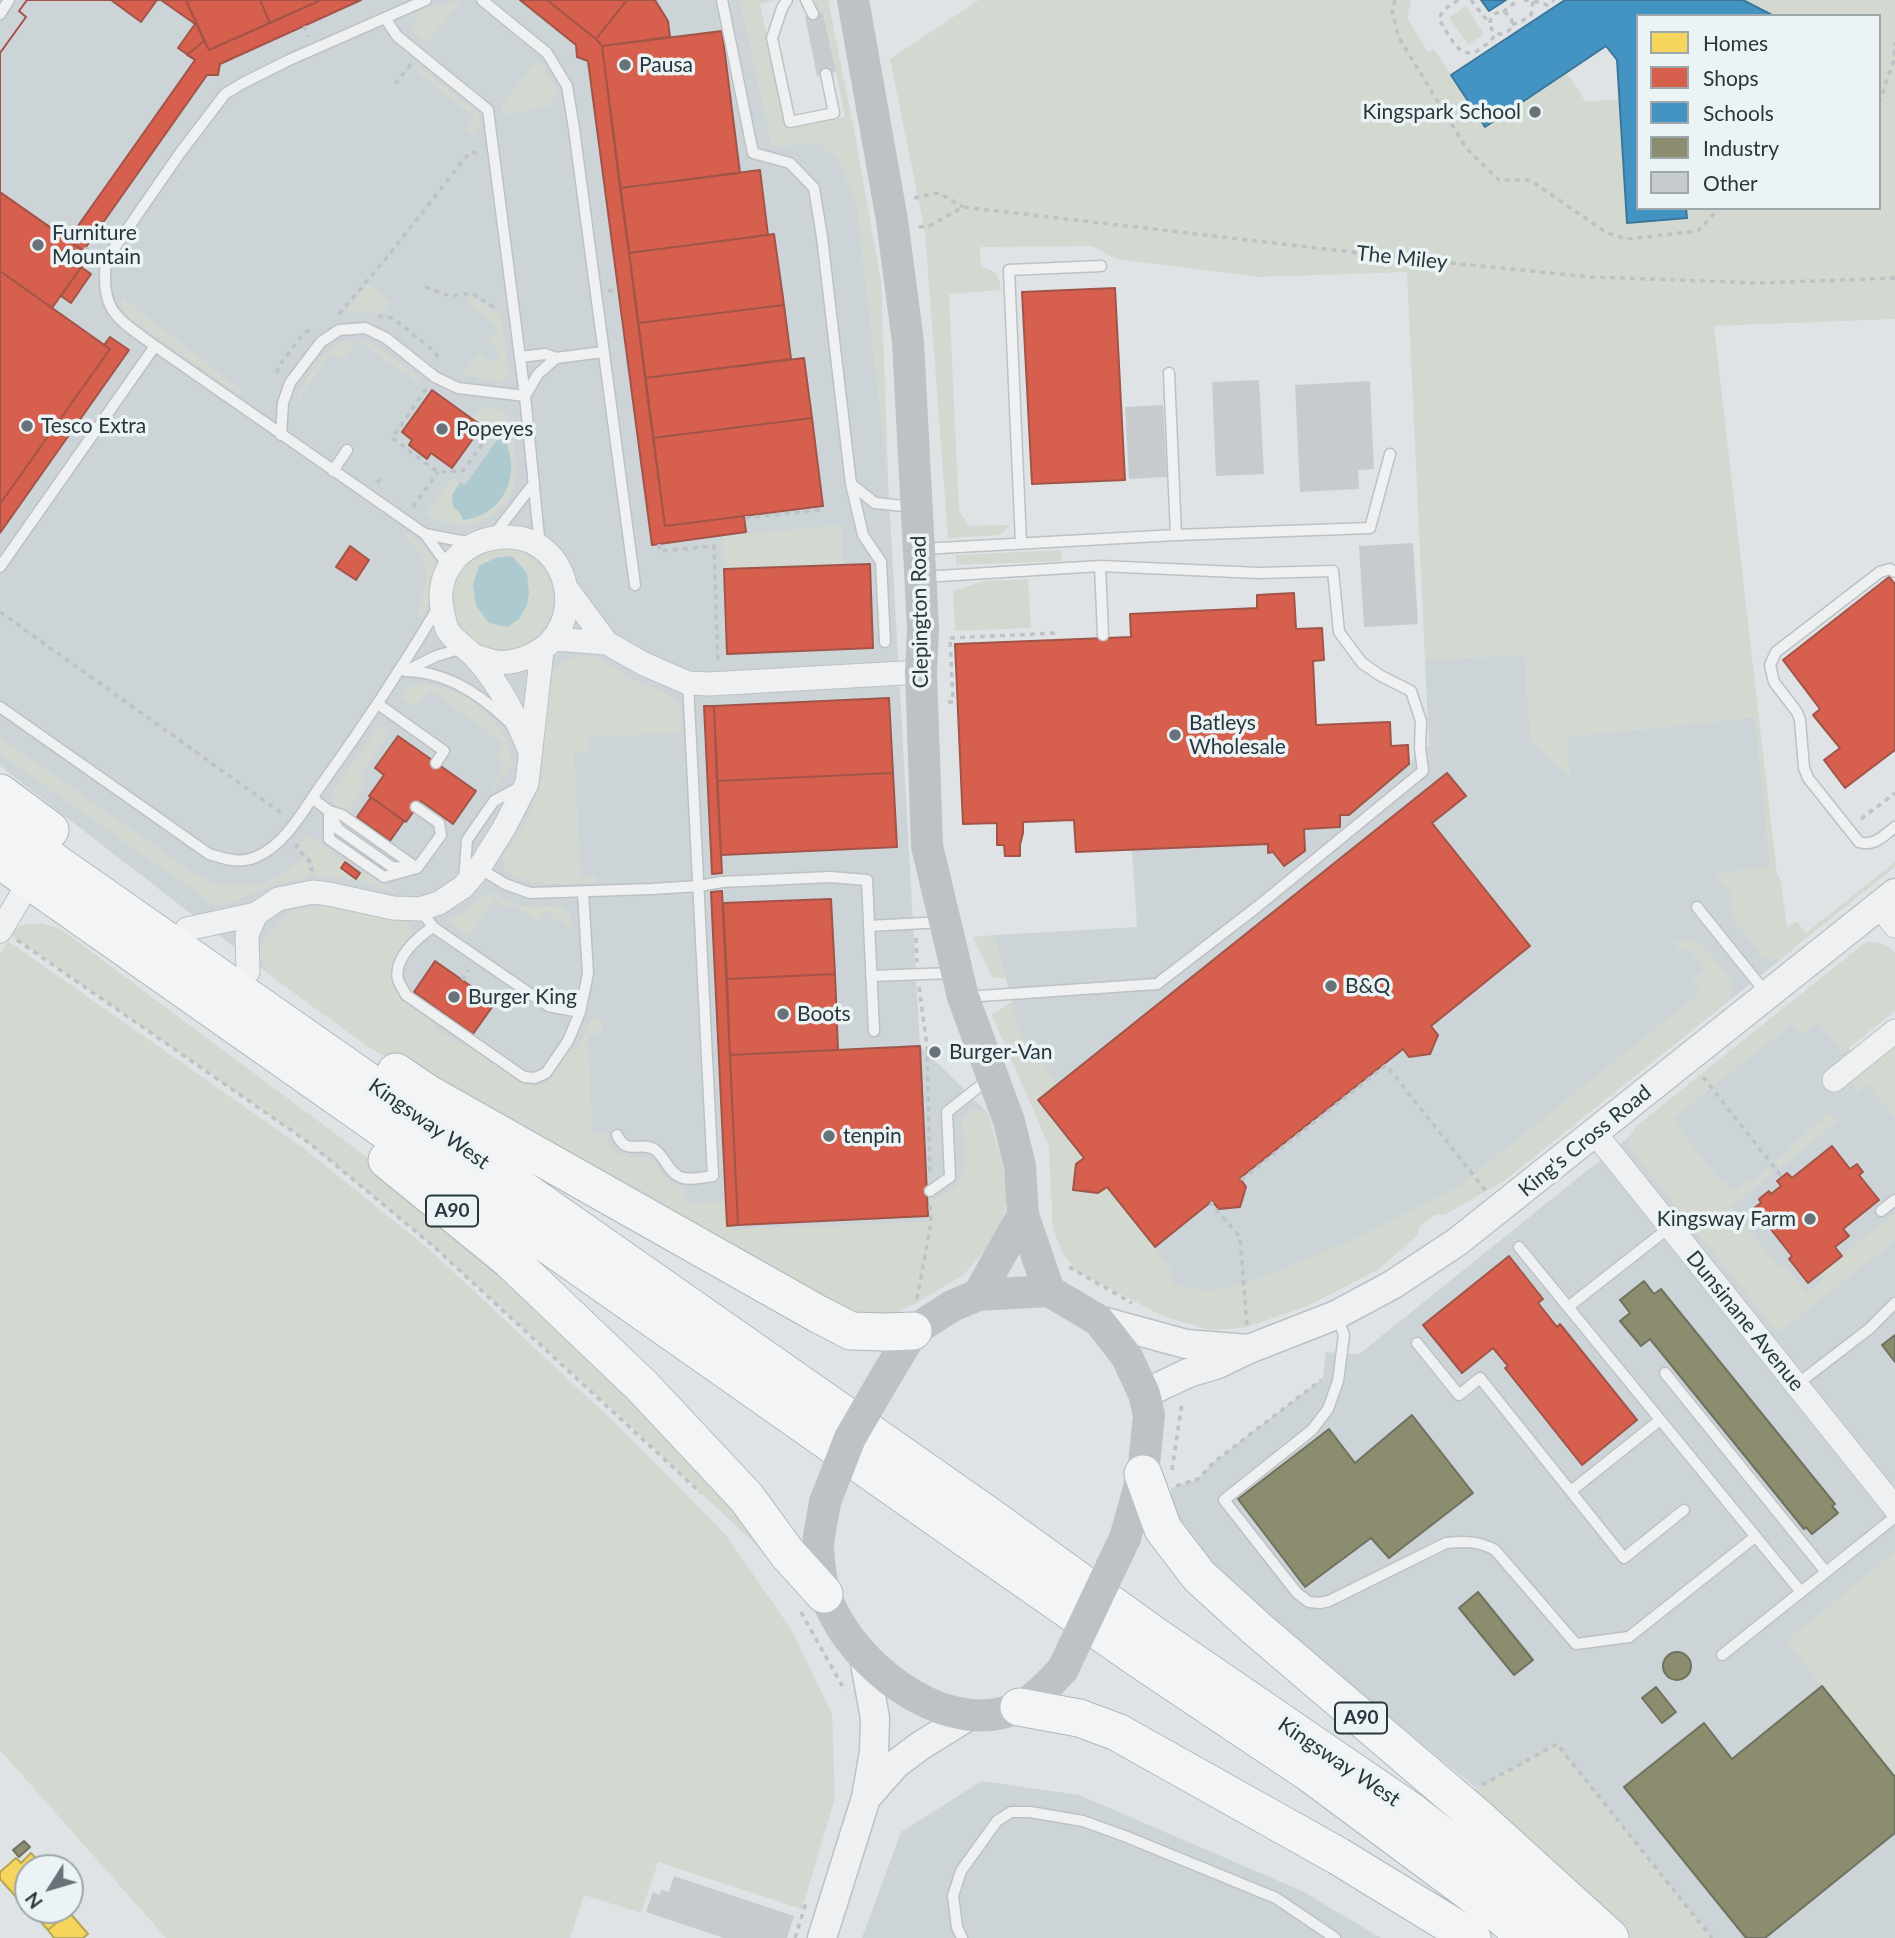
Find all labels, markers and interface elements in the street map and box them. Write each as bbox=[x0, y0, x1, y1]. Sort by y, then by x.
legend bbox=[1636, 14, 1881, 210]
text: Homes bbox=[1703, 30, 1768, 55]
place label: Pausa bbox=[639, 52, 693, 78]
marker: Pausa bbox=[617, 57, 633, 73]
text: Shops bbox=[1703, 65, 1759, 90]
place label: Kingspark School bbox=[1363, 99, 1521, 125]
text: Schools bbox=[1703, 100, 1774, 125]
marker: Kingspark School bbox=[1527, 104, 1543, 120]
text: Industry bbox=[1703, 135, 1779, 160]
text: Other bbox=[1703, 170, 1758, 195]
place label: Furniture Mountain bbox=[52, 220, 141, 270]
marker: Furniture Mountain bbox=[30, 237, 46, 253]
street label: The Miley bbox=[1355, 241, 1449, 275]
place label: Tesco Extra bbox=[41, 413, 146, 439]
place label: Popeyes bbox=[456, 416, 533, 442]
marker: Tesco Extra bbox=[19, 418, 35, 434]
marker: Popeyes bbox=[434, 421, 450, 437]
street label: Clepington Road bbox=[906, 536, 934, 688]
place label: Batleys Wholesale bbox=[1189, 710, 1286, 760]
marker: Batleys Wholesale bbox=[1167, 727, 1183, 743]
place label: B&Q bbox=[1345, 973, 1390, 999]
marker: B&Q bbox=[1323, 978, 1339, 994]
place label: Burger King bbox=[468, 984, 577, 1010]
marker: Burger King bbox=[446, 989, 462, 1005]
place label: Boots bbox=[797, 1001, 851, 1027]
marker: Boots bbox=[775, 1006, 791, 1022]
place label: Burger-Van bbox=[949, 1039, 1052, 1065]
marker: Burger-Van bbox=[927, 1044, 943, 1060]
street label: Kingsway West bbox=[364, 1073, 494, 1175]
street label: King's Cross Road bbox=[1514, 1080, 1656, 1202]
place label: tenpin bbox=[843, 1123, 902, 1149]
marker: tenpin bbox=[821, 1128, 837, 1144]
road number: A90 bbox=[426, 1196, 478, 1226]
place label: Kingsway Farm bbox=[1657, 1206, 1796, 1232]
marker: Kingsway Farm bbox=[1802, 1211, 1818, 1227]
street label: Dunsinane Avenue bbox=[1681, 1246, 1809, 1396]
road number: A90 bbox=[1335, 1702, 1387, 1734]
street label: Kingsway West bbox=[1273, 1712, 1405, 1812]
north arrow bbox=[14, 1854, 84, 1924]
text: N bbox=[20, 1888, 47, 1914]

